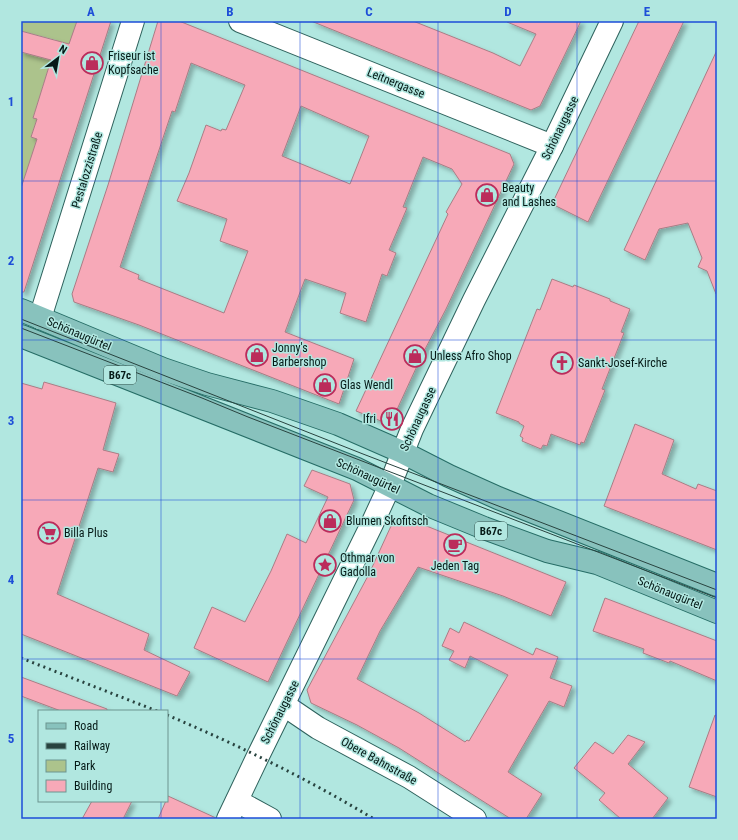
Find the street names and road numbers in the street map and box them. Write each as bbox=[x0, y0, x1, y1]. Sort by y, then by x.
street label: Leitnergasse bbox=[365, 65, 427, 101]
street label: Schönaugasse bbox=[539, 94, 582, 162]
street label: Pestalozzistraße bbox=[69, 130, 105, 210]
street label: Schönaugürtel bbox=[45, 314, 113, 354]
road number: B67c bbox=[104, 366, 136, 384]
street label: Schönaugasse bbox=[397, 384, 439, 453]
street label: Schönaugürtel bbox=[334, 455, 402, 497]
road number: B67c bbox=[475, 522, 507, 540]
street label: Schönaugürtel bbox=[636, 574, 704, 612]
street label: Schönaugasse bbox=[258, 678, 302, 746]
street label: Obere Bahnstraße bbox=[339, 734, 420, 788]

